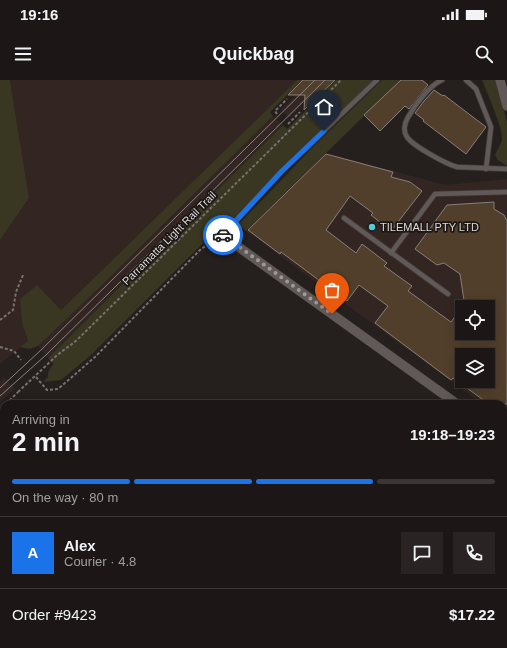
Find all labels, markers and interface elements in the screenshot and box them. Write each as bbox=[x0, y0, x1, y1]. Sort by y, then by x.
text: 19:16 bbox=[20, 6, 58, 23]
icon: menu bbox=[12, 43, 34, 65]
icon: search bbox=[473, 43, 495, 65]
text: Quickbag bbox=[212, 44, 295, 64]
pin bbox=[307, 90, 341, 131]
icon: home bbox=[313, 96, 335, 118]
street label: Parramatta Light Rail Trail bbox=[120, 189, 218, 287]
courier bbox=[203, 215, 243, 255]
place label: TILEMALL PTY LTD bbox=[380, 221, 479, 233]
marker: TILEMALL PTY LTD bbox=[367, 222, 377, 232]
icon: car bbox=[212, 224, 234, 246]
pin bbox=[315, 273, 349, 314]
icon: bag bbox=[321, 279, 343, 301]
map controls bbox=[455, 300, 495, 388]
button: locate bbox=[455, 300, 495, 340]
button: layers bbox=[455, 348, 495, 388]
text: Arriving in bbox=[12, 412, 70, 427]
text: 19:18–19:23 bbox=[410, 426, 495, 443]
text: 2 min bbox=[12, 427, 80, 457]
text: On the way · 80 m bbox=[12, 490, 118, 505]
button: chat bbox=[401, 532, 443, 574]
button: phone bbox=[453, 532, 495, 574]
text: Alex bbox=[64, 537, 96, 554]
text: A bbox=[28, 544, 38, 561]
text: Courier · 4.8 bbox=[64, 554, 136, 569]
text: Order #9423 bbox=[12, 606, 96, 623]
text: $17.22 bbox=[449, 606, 495, 623]

